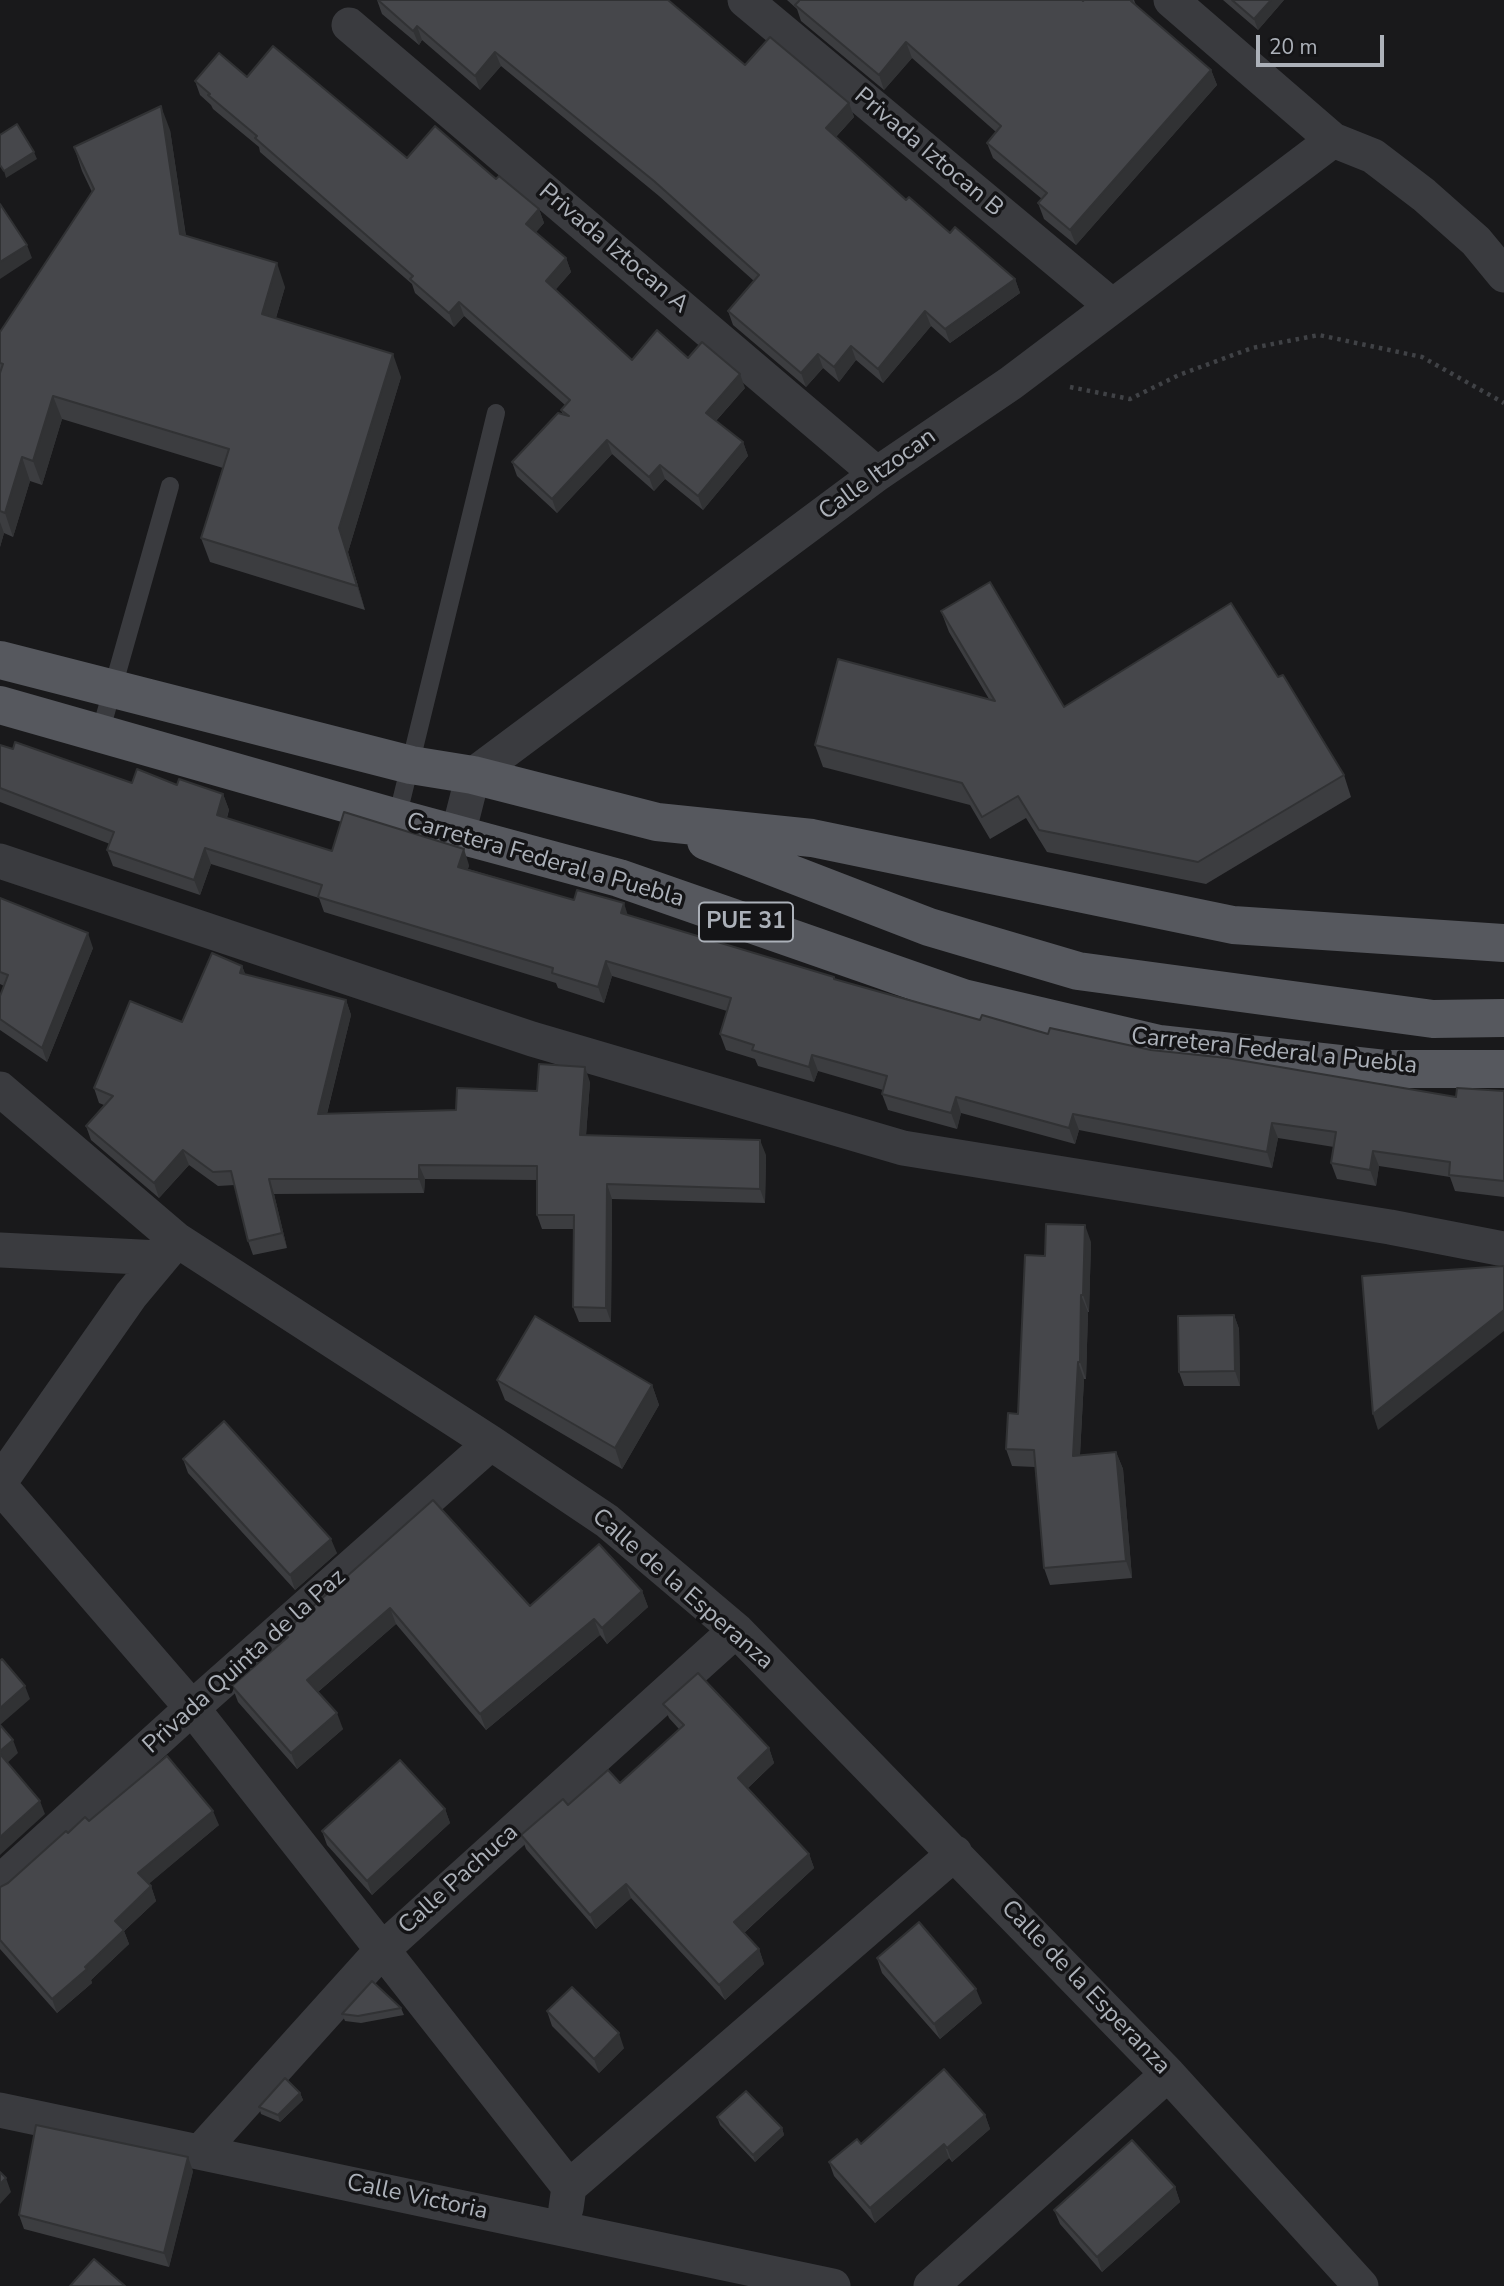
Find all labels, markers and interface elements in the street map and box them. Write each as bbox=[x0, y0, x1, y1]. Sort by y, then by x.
scale bar bbox=[1259, 21, 1387, 65]
text: 20 m bbox=[1269, 33, 1318, 61]
street label: Privada Iztocan B bbox=[848, 82, 1008, 224]
street label: Privada Iztocan A bbox=[532, 178, 694, 320]
street label: Calle Itzocan bbox=[814, 423, 942, 527]
street label: Carretera Federal a Puebla bbox=[403, 808, 687, 914]
road number: PUE 31 bbox=[699, 903, 793, 942]
street label: Carretera Federal a Puebla bbox=[1130, 1023, 1418, 1081]
street label: Calle de la Esperanza bbox=[585, 1503, 779, 1677]
street label: Privada Quinta de la Paz bbox=[138, 1563, 352, 1761]
street label: Calle Pachuca bbox=[393, 1819, 525, 1941]
street label: Calle de la Esperanza bbox=[994, 1895, 1176, 2081]
street label: Calle Victoria bbox=[344, 2169, 490, 2227]

